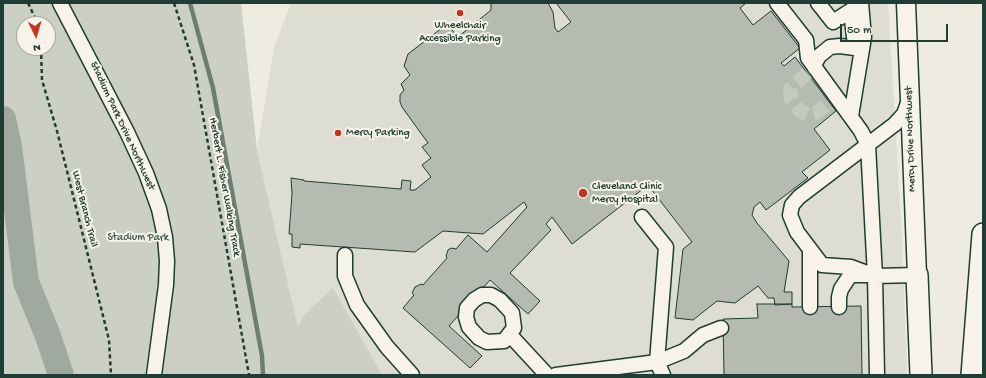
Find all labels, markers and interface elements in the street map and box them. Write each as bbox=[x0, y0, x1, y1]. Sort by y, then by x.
marker: Wheelchair Accessible Parking bbox=[455, 8, 465, 18]
north arrow bbox=[16, 16, 56, 56]
scale bar bbox=[842, 16, 950, 42]
place label: Wheelchair Accessible Parking bbox=[419, 19, 501, 45]
text: 50 m bbox=[847, 24, 872, 38]
text: N bbox=[33, 41, 41, 53]
street label: Stadium Park Drive Northwest bbox=[86, 60, 158, 192]
street label: Mercy Drive Northwest bbox=[903, 86, 919, 192]
street label: Herbert L. Fisher Walking Track bbox=[205, 117, 243, 257]
place label: Mercy Parking bbox=[346, 126, 410, 140]
marker: Mercy Parking bbox=[333, 128, 343, 138]
street label: West Branch Trail bbox=[68, 169, 100, 249]
place label: Cleveland Clinic Mercy Hospital bbox=[592, 180, 662, 206]
marker: Cleveland Clinic Mercy Hospital bbox=[577, 187, 589, 199]
park label: Stadium Park bbox=[107, 231, 169, 245]

